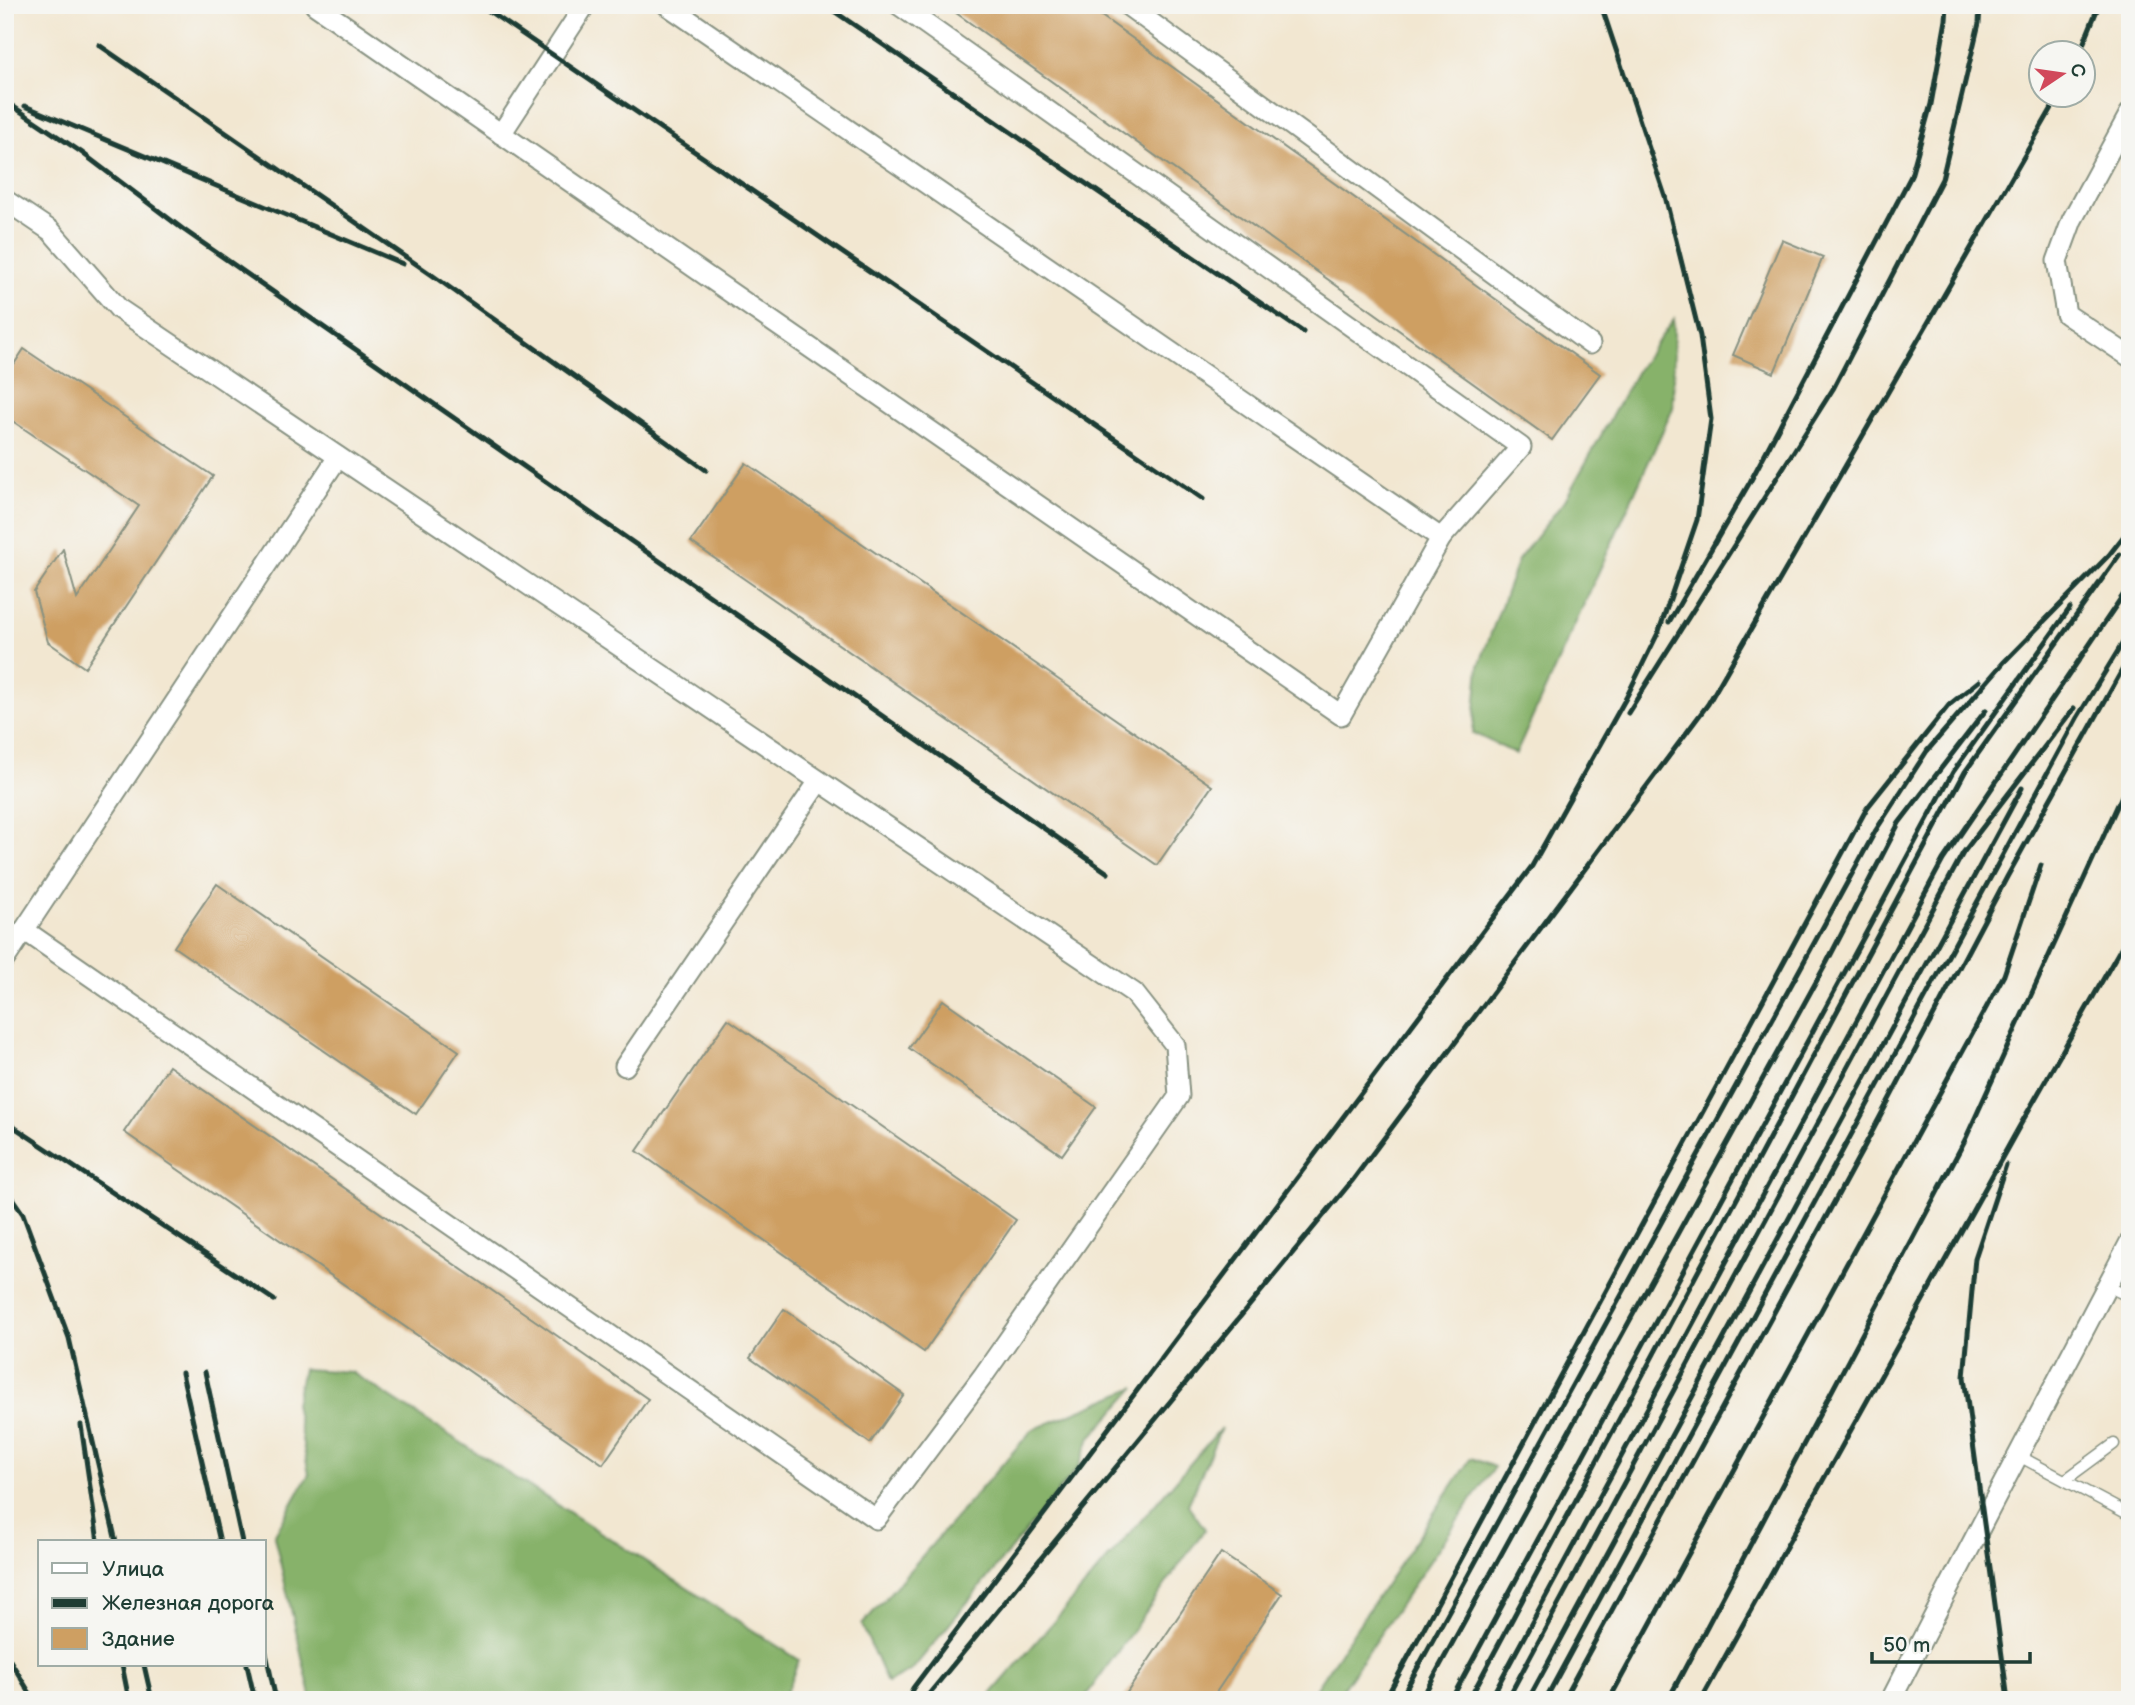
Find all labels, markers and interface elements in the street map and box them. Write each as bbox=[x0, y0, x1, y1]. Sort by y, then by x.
north arrow bbox=[2026, 38, 2096, 108]
text: С bbox=[2064, 61, 2090, 80]
legend bbox=[38, 1540, 266, 1666]
text: Улица bbox=[102, 1557, 165, 1582]
text: Железная дорога bbox=[102, 1591, 275, 1616]
scale bar bbox=[1872, 1621, 2030, 1665]
text: Здание bbox=[102, 1627, 175, 1652]
text: 50 m bbox=[1883, 1633, 1930, 1658]

